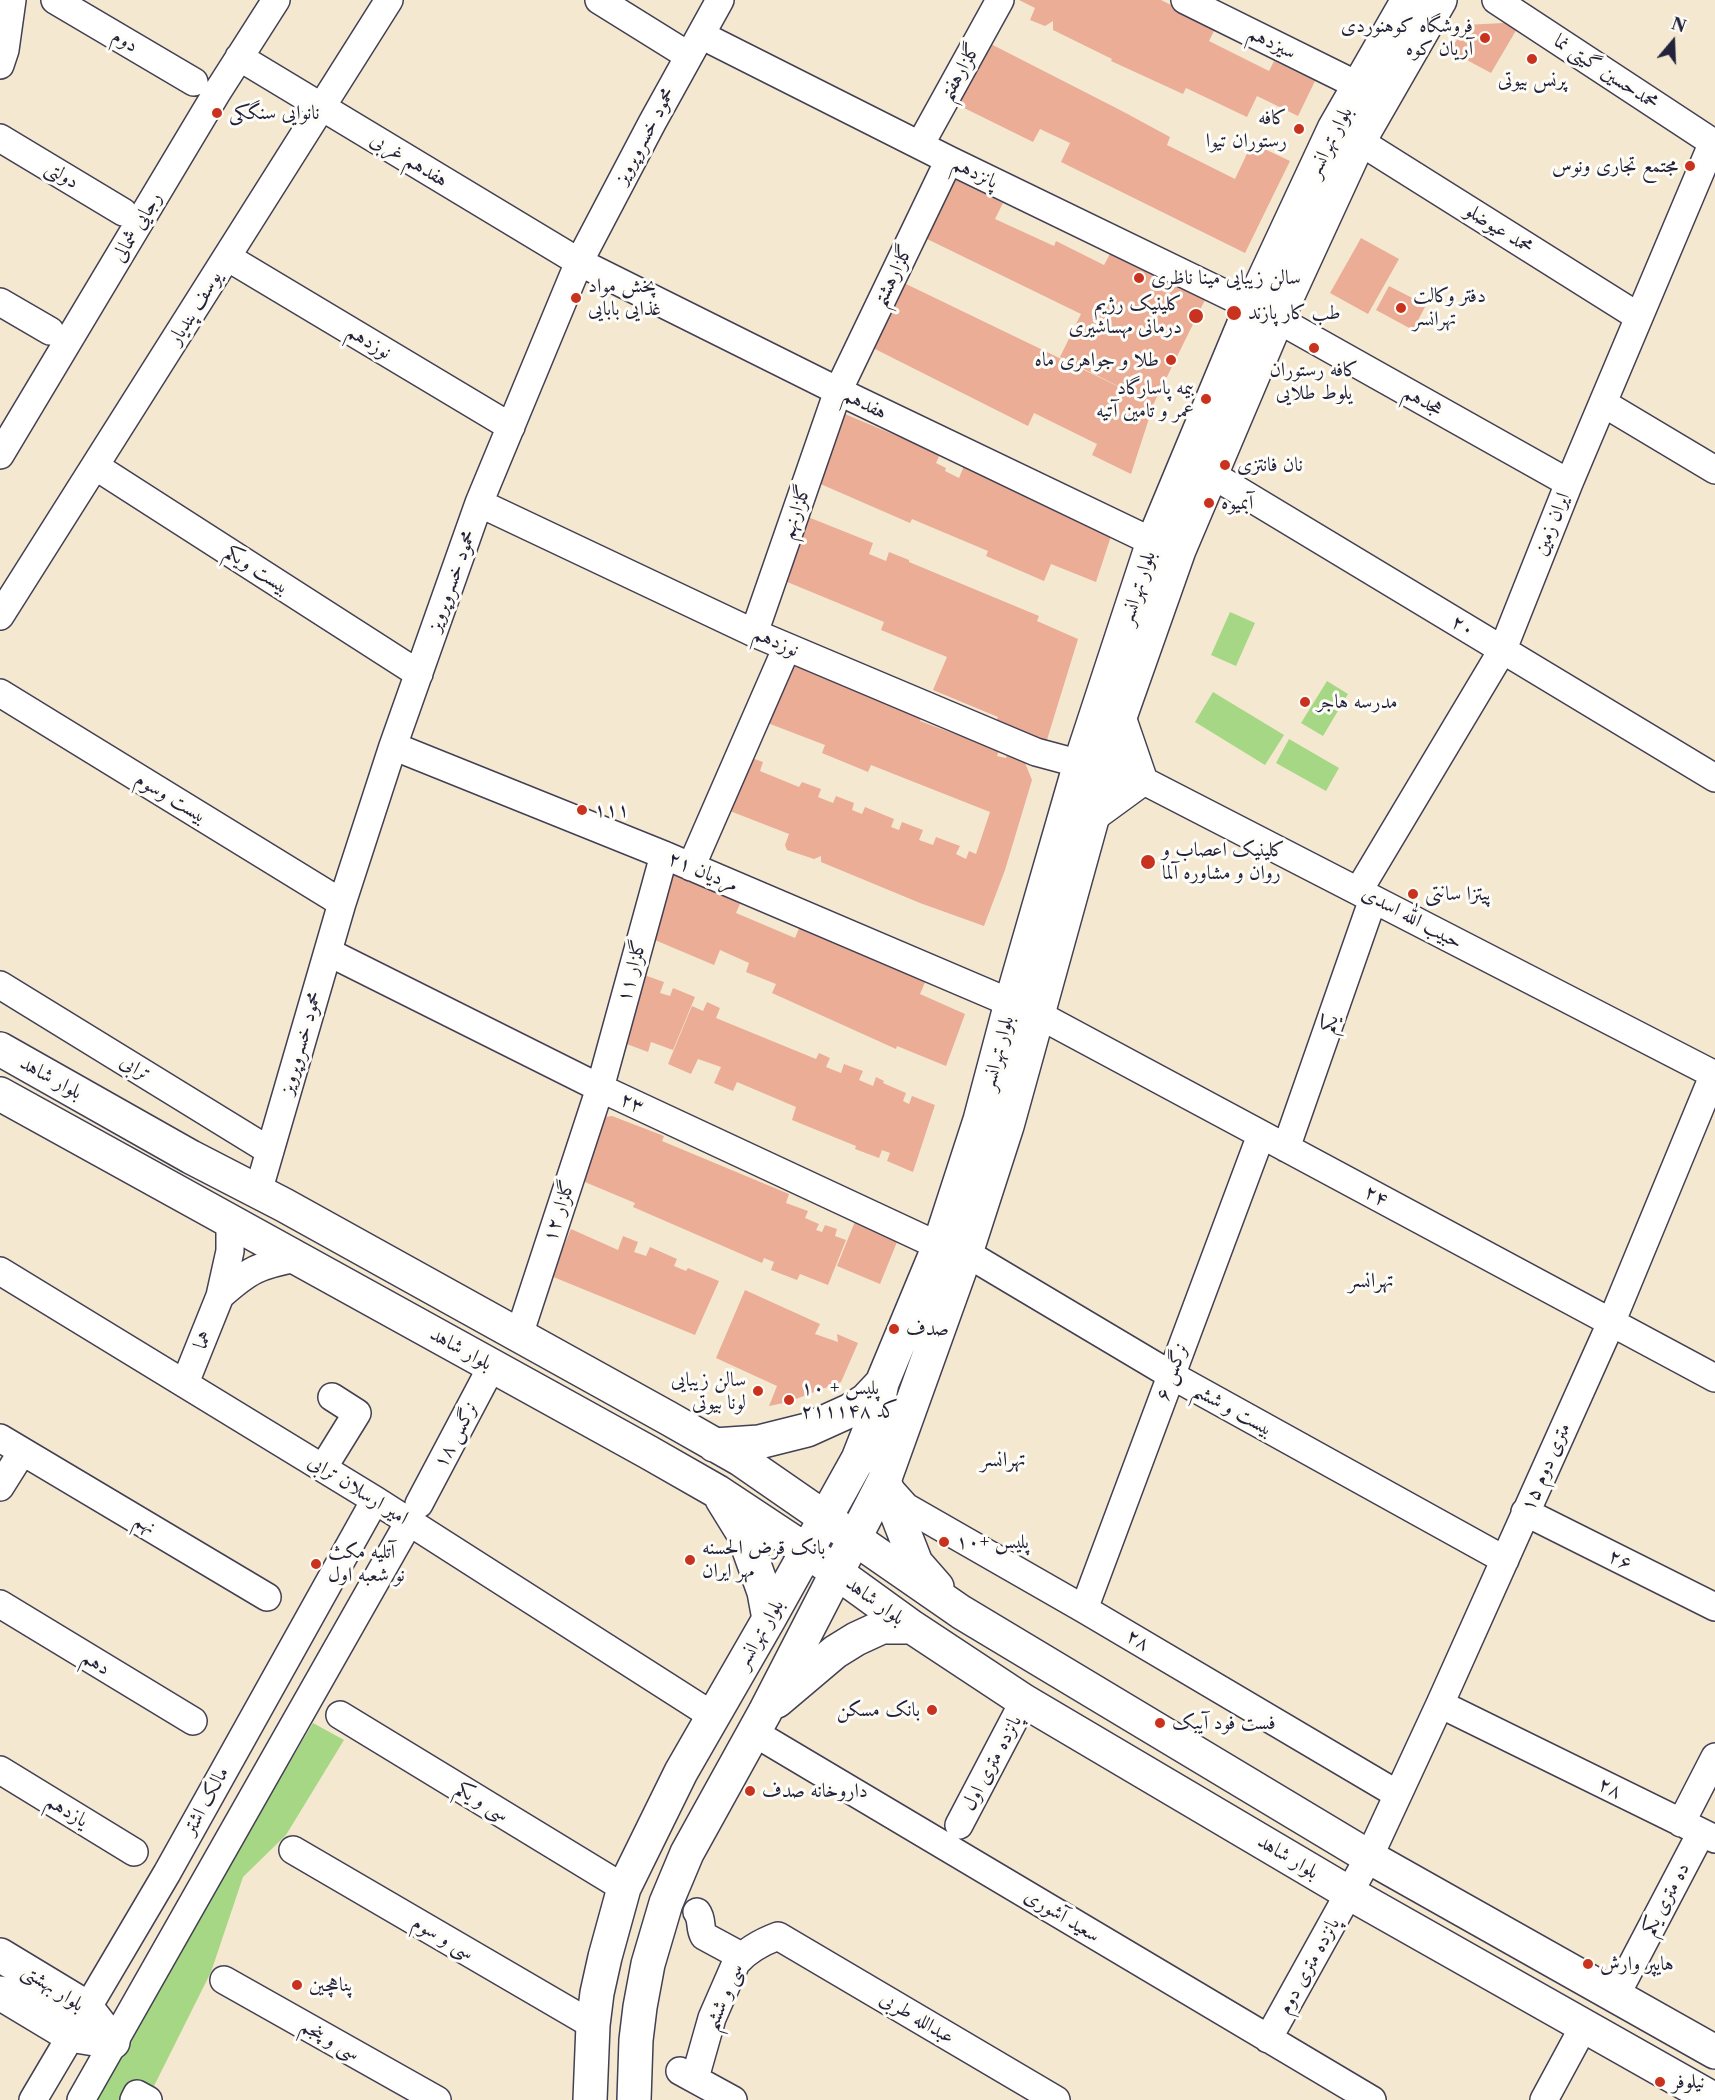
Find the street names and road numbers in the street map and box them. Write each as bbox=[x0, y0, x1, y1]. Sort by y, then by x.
street label: سیزدهم bbox=[1244, 21, 1300, 65]
street label: دوم bbox=[108, 24, 142, 58]
street label: محمدحسین گیتی نما bbox=[1549, 29, 1663, 115]
street label: گلزارهفتم bbox=[934, 39, 986, 105]
street label: محمود خسروپرویز bbox=[610, 84, 680, 188]
street label: بلوار تهرانسر bbox=[1302, 103, 1358, 181]
street label: هفدهم غربی bbox=[366, 127, 452, 193]
street label: پانزدهم bbox=[948, 152, 1002, 194]
street label: دولتی bbox=[41, 156, 83, 194]
street label: رجایی شمالی bbox=[107, 188, 167, 266]
street label: محمد عیوضلو bbox=[1460, 199, 1538, 259]
street label: گلزارهشتم bbox=[868, 241, 918, 311]
street label: یوسف پندیار bbox=[163, 267, 227, 349]
street label: نوزدهم bbox=[343, 320, 395, 364]
street label: هجدهم bbox=[1399, 380, 1447, 422]
street label: هفدهم bbox=[839, 383, 891, 425]
street label: گلزارنهم bbox=[776, 482, 816, 542]
street label: ایران زمین bbox=[1529, 489, 1575, 559]
street label: محمود خسروپرویز bbox=[423, 527, 481, 635]
street label: بیست ویکم bbox=[220, 540, 294, 600]
street label: بلوار تهرانسر bbox=[1115, 548, 1161, 628]
street label: ۲۰ bbox=[1447, 610, 1479, 642]
street label: نوزدهم bbox=[750, 621, 802, 663]
street label: بیست وسوم bbox=[131, 767, 211, 829]
street label: ۲۱ مردیان bbox=[664, 847, 742, 897]
street label: حبیب الله اسدی bbox=[1358, 881, 1466, 955]
street label: گلزار ۱۱ bbox=[612, 937, 652, 1005]
street label: محمود خسروپرویز bbox=[275, 989, 327, 1097]
street label: یکم bbox=[1316, 1012, 1344, 1036]
street label: بلوار تهرانسر bbox=[977, 1013, 1019, 1093]
street label: ترابی bbox=[115, 1050, 155, 1086]
street label: بلوار شاهد bbox=[16, 1051, 86, 1105]
street label: ۲۳ bbox=[616, 1087, 648, 1119]
street label: گلزار ۱۲ bbox=[538, 1177, 580, 1245]
street label: ۲۴ bbox=[1360, 1180, 1392, 1212]
street label: بلوار شاهد bbox=[426, 1322, 496, 1376]
street label: هما bbox=[189, 1327, 217, 1353]
street label: نرگس ۶ bbox=[1151, 1340, 1193, 1404]
street label: بیست و ششم bbox=[1189, 1378, 1277, 1442]
street label: نرگس ۱۸ bbox=[429, 1398, 483, 1472]
street label: ۱۵ متری دوم bbox=[1516, 1419, 1576, 1515]
street label: امیر ارسلان ترابی bbox=[303, 1450, 413, 1530]
street label: نهم bbox=[130, 1508, 160, 1540]
street label: ۲۶ bbox=[1604, 1544, 1636, 1576]
street label: بلوار شاهد bbox=[841, 1572, 909, 1630]
street label: بلوار تهرانسر bbox=[731, 1595, 789, 1673]
street label: ۲۸ bbox=[1122, 1624, 1154, 1656]
street label: دهم bbox=[78, 1645, 114, 1681]
street label: پانزده متری اول bbox=[957, 1711, 1027, 1815]
street label: مالک اشتر bbox=[178, 1763, 234, 1839]
street label: ۲۸ bbox=[1594, 1772, 1626, 1804]
street label: سی و یکم bbox=[451, 1777, 513, 1827]
street label: یازدهم bbox=[42, 1789, 92, 1833]
street label: بلوار شاهد bbox=[1253, 1829, 1323, 1885]
street label: ده متری یکم bbox=[1637, 1859, 1695, 1939]
street label: سعید آشوری bbox=[1020, 1884, 1104, 1948]
street label: سی و سوم bbox=[408, 1911, 478, 1965]
street label: پانزده متری دوم bbox=[1273, 1914, 1345, 2018]
street label: بلوار بهشتی bbox=[17, 1959, 89, 2017]
street label: سی و ششم bbox=[699, 1960, 749, 2034]
street label: عبدالله طربی bbox=[875, 1986, 959, 2050]
street label: سی و پنجم bbox=[296, 2014, 364, 2066]

